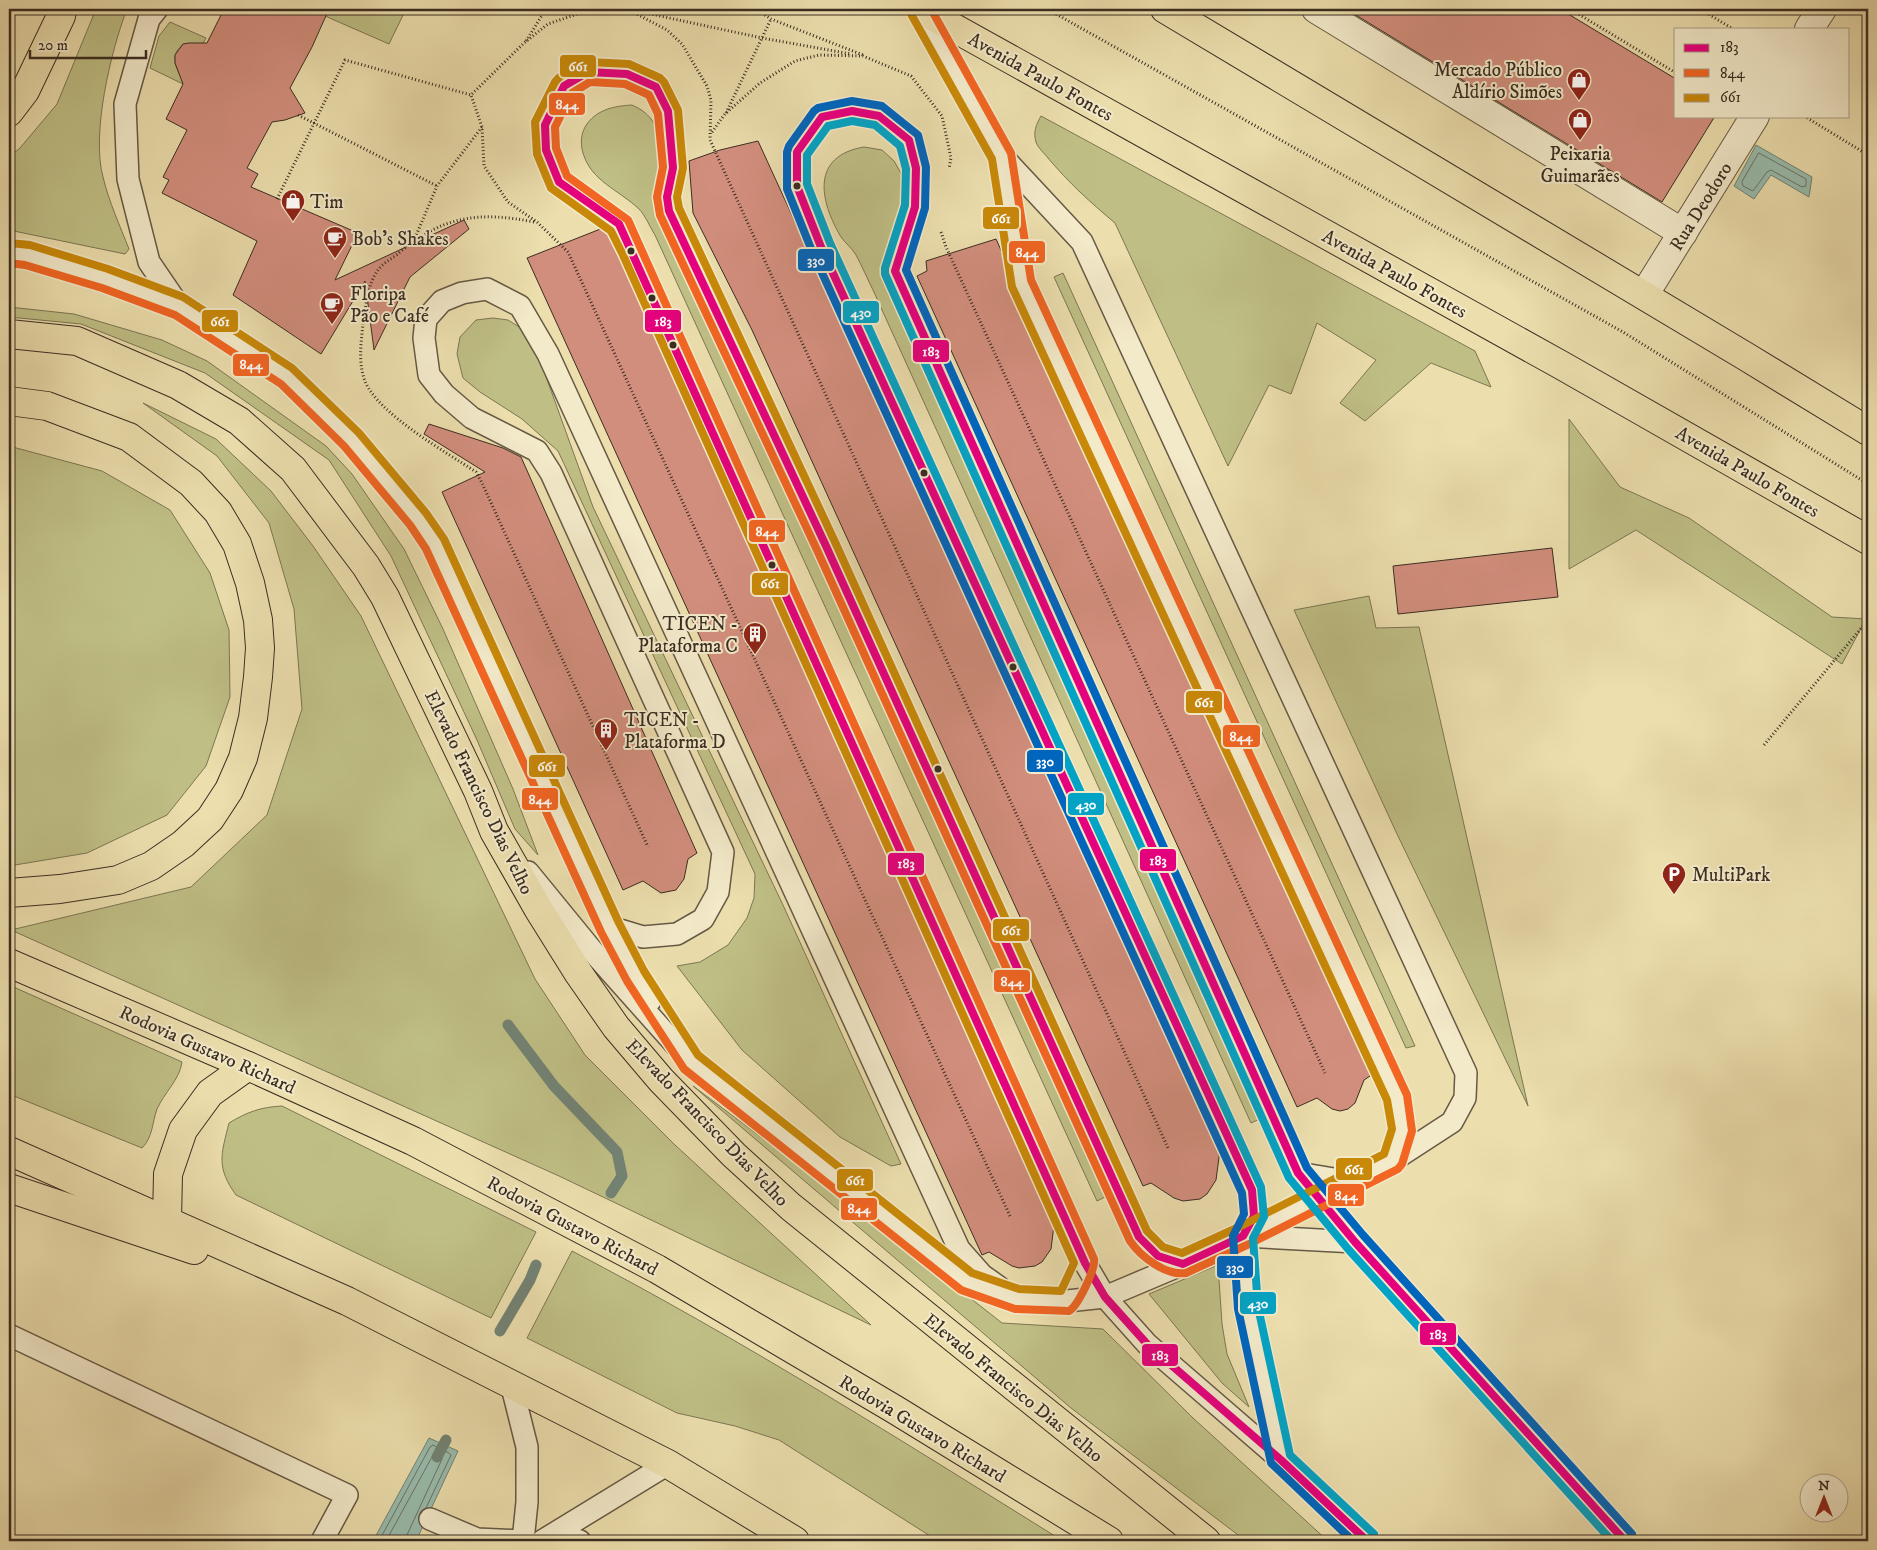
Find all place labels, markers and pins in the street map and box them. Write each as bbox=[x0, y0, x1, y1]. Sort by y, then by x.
place label: Mercado Público Aldírio Simões bbox=[1434, 59, 1562, 104]
shop icon: Mercado Público Aldírio Simões bbox=[1566, 67, 1592, 101]
shop icon: Peixaria Guimarães bbox=[1567, 107, 1593, 141]
place label: Peixaria Guimarães bbox=[1540, 143, 1620, 188]
unlabelled marker bbox=[792, 181, 802, 191]
shop icon: Tim bbox=[280, 188, 306, 222]
place label: Tim bbox=[310, 191, 343, 214]
cafe icon: Bob's Shakes bbox=[322, 225, 348, 259]
place label: Bob's Shakes bbox=[352, 228, 449, 251]
unlabelled marker bbox=[626, 246, 636, 256]
place label: Floripa Pão e Café bbox=[350, 283, 429, 328]
cafe icon: Floripa Pão e Café bbox=[319, 291, 345, 325]
unlabelled marker bbox=[647, 293, 657, 303]
unlabelled marker bbox=[668, 340, 678, 350]
unlabelled marker bbox=[919, 468, 929, 478]
unlabelled marker bbox=[767, 560, 777, 570]
place label: TICEN - Plataforma C bbox=[638, 613, 738, 658]
building icon: TICEN - Plataforma C bbox=[742, 621, 768, 655]
unlabelled marker bbox=[1008, 662, 1018, 672]
place label: TICEN - Plataforma D bbox=[624, 709, 726, 754]
building icon: TICEN - Plataforma D bbox=[593, 717, 619, 751]
unlabelled marker bbox=[933, 764, 943, 774]
parking icon: MultiPark bbox=[1661, 861, 1687, 895]
place label: MultiPark bbox=[1692, 864, 1771, 887]

